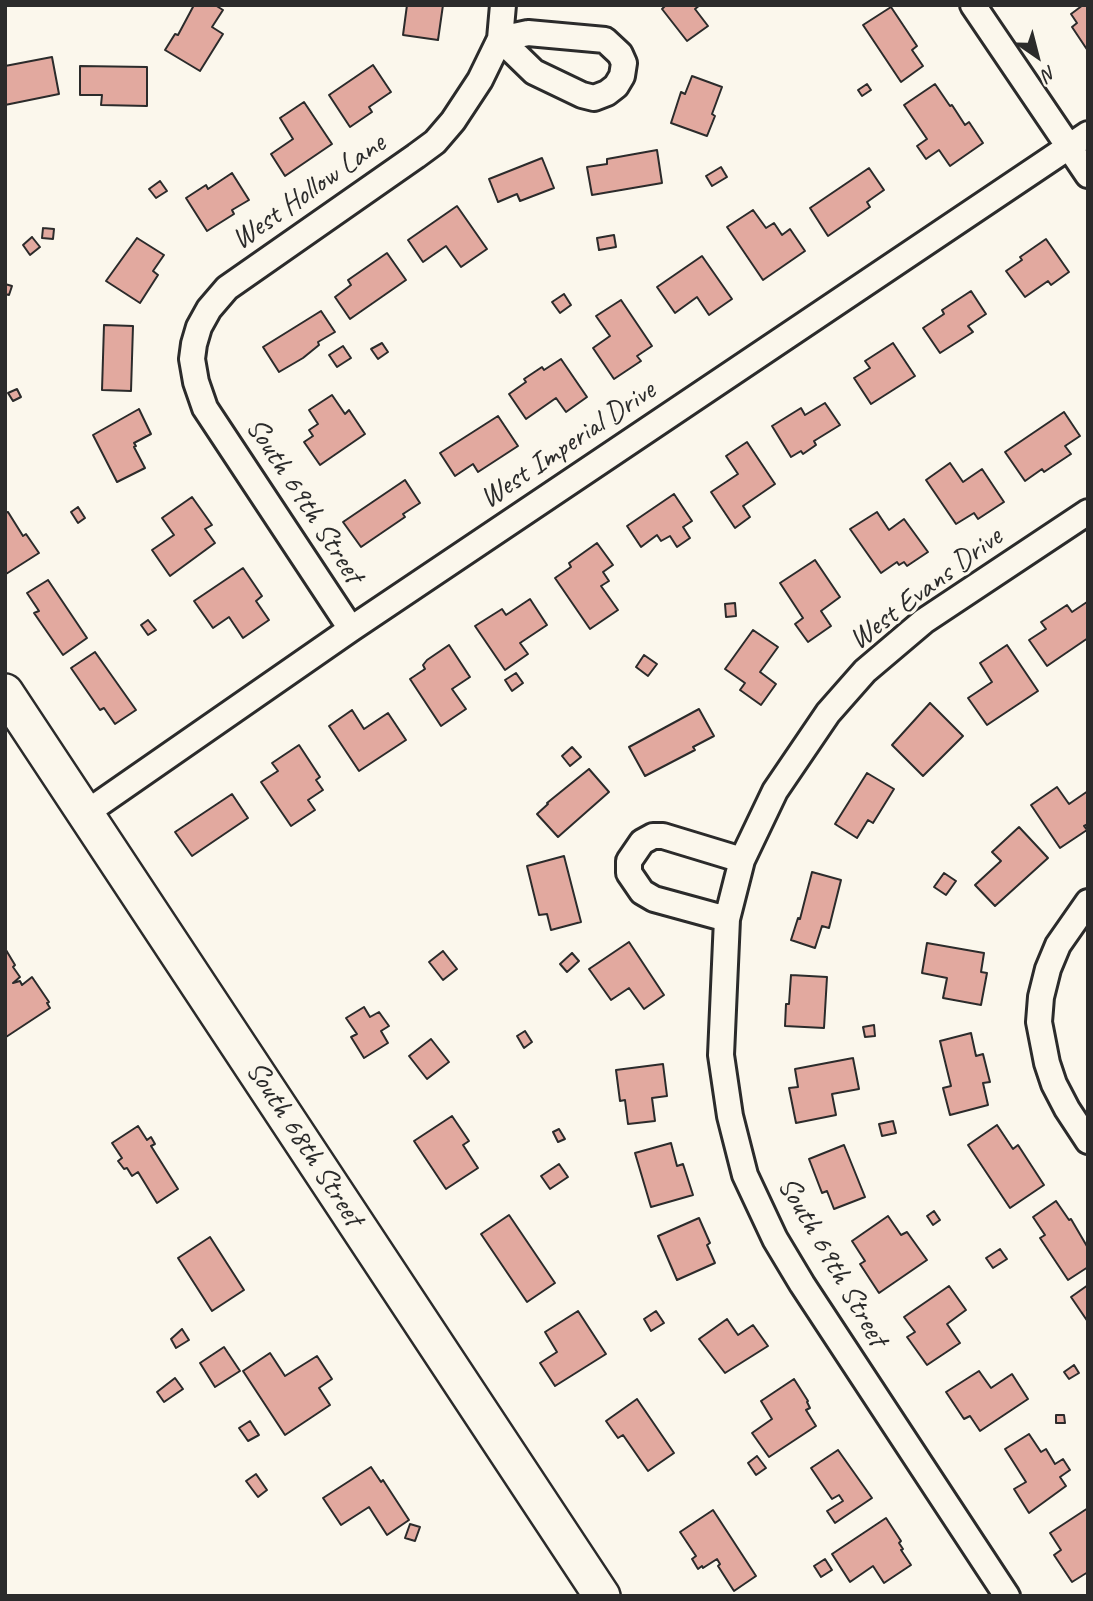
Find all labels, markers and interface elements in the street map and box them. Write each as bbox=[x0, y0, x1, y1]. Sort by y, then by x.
north arrow bbox=[1002, 21, 1072, 91]
text: N bbox=[1037, 60, 1061, 86]
street label: West Hollow Lane bbox=[225, 126, 393, 258]
street label: West Imperial Drive bbox=[473, 373, 663, 517]
street label: South 69th Street bbox=[237, 412, 371, 590]
street label: West Evans Drive bbox=[842, 520, 1010, 658]
street label: South 68th Street bbox=[237, 1055, 371, 1233]
street label: South 69th Street bbox=[769, 1171, 895, 1353]

